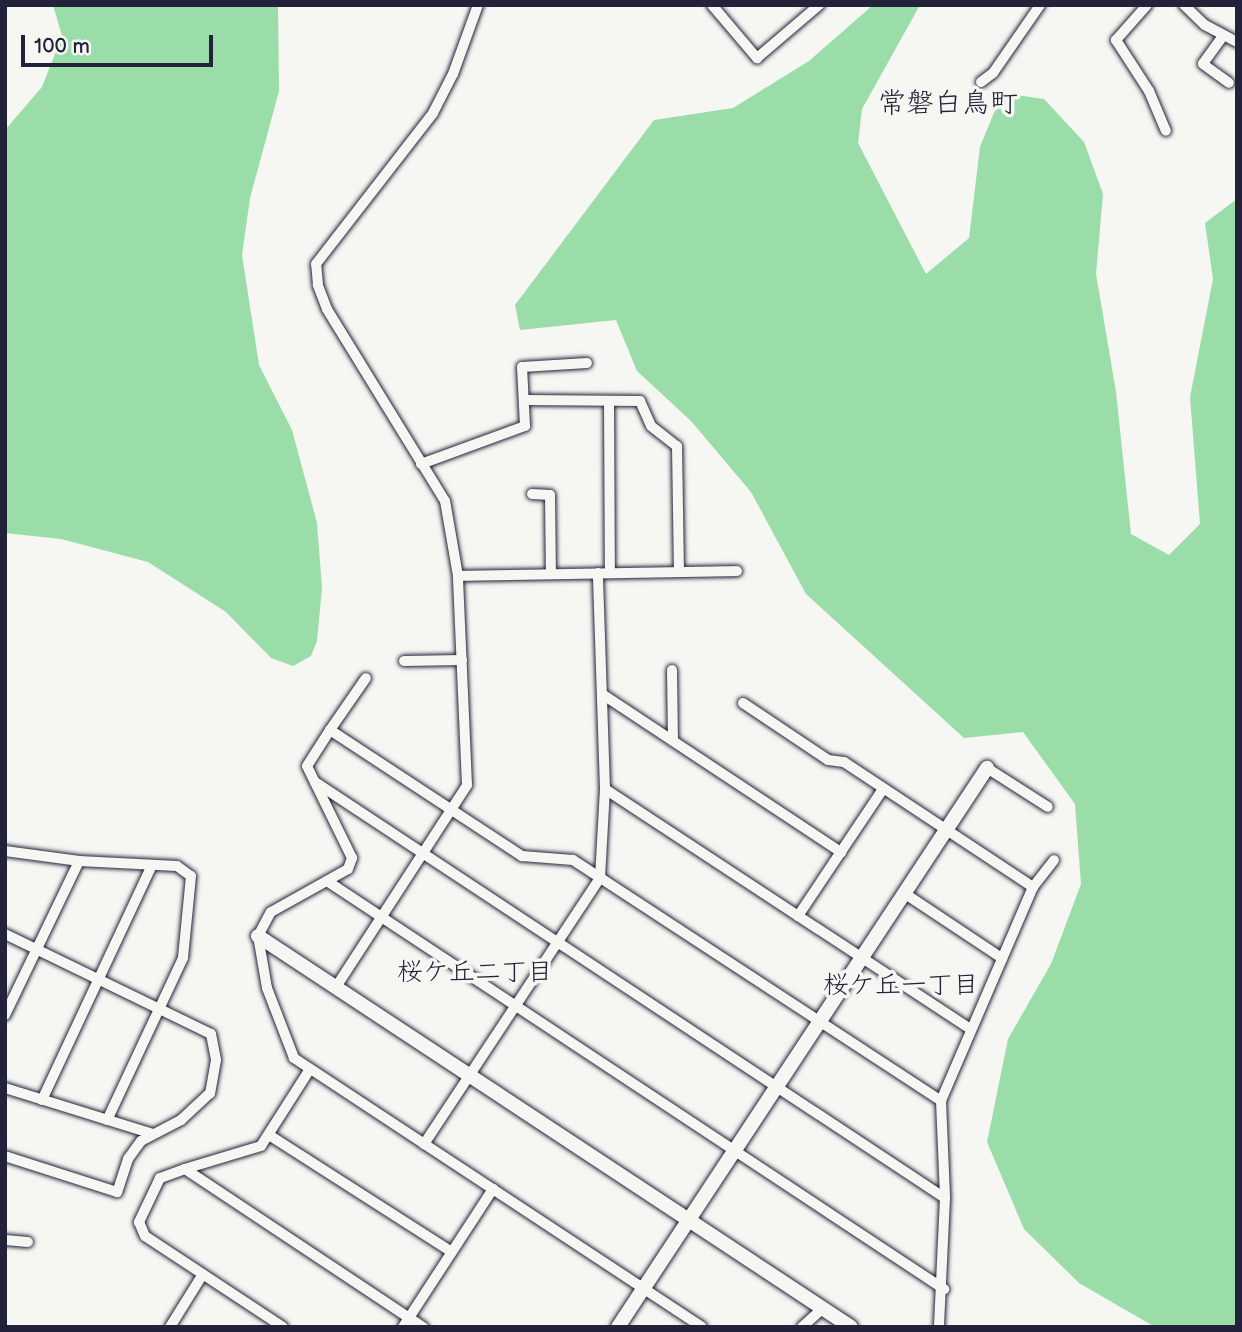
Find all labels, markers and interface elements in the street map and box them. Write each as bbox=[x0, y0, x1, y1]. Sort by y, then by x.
scale bar bbox=[24, 21, 217, 65]
text: 100 m bbox=[34, 34, 90, 59]
district label: 常磐白鳥町 bbox=[878, 87, 1018, 121]
district label: 桜ケ丘二丁目 bbox=[397, 957, 553, 989]
district label: 桜ケ丘一丁目 bbox=[823, 970, 979, 1002]

